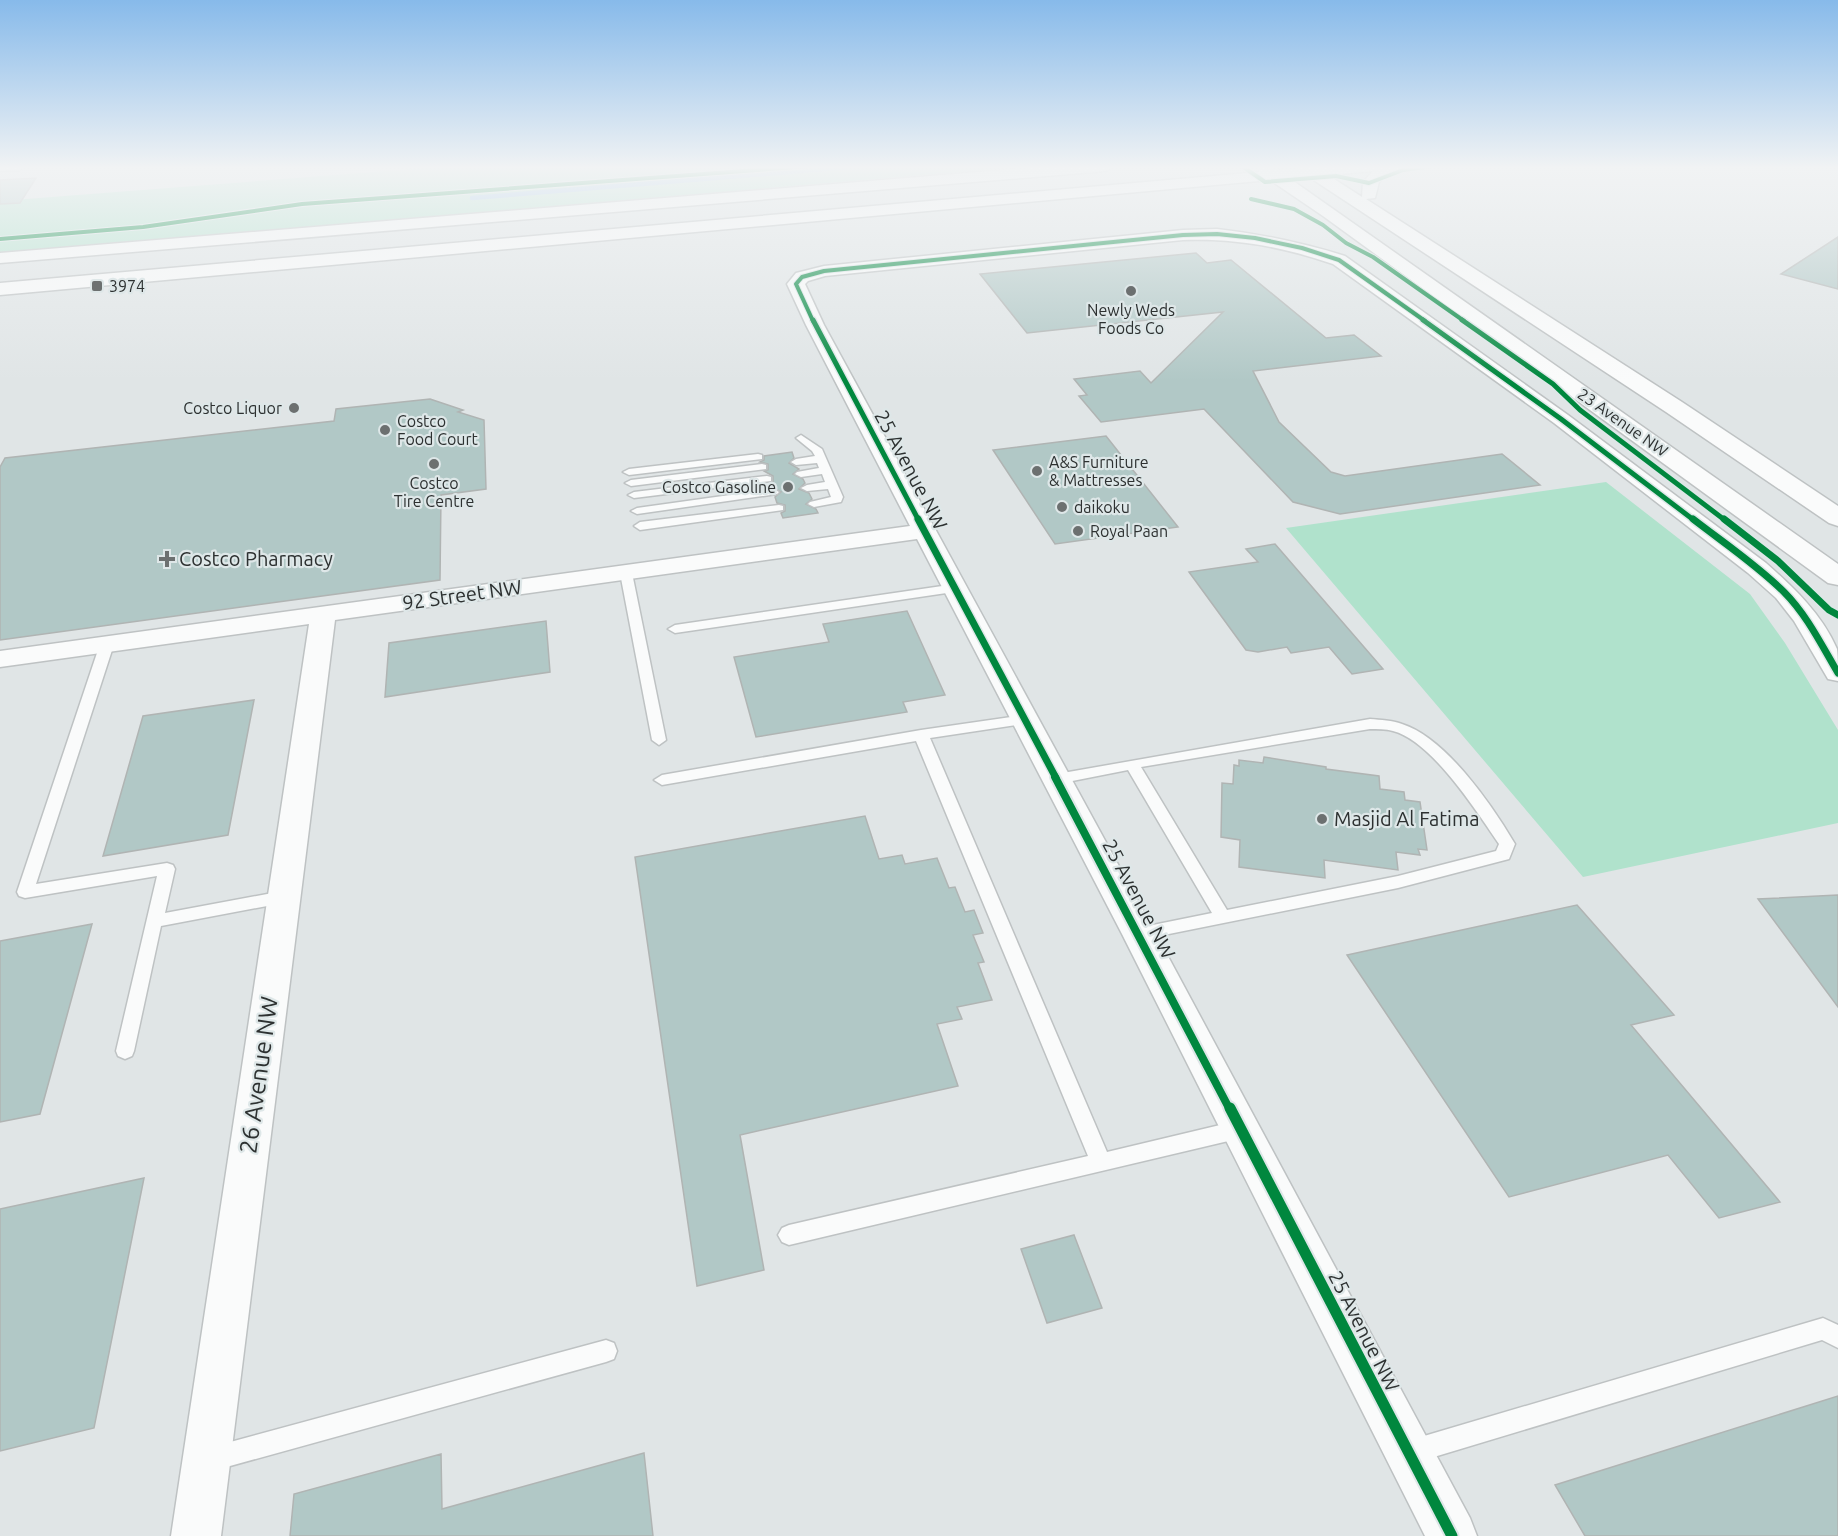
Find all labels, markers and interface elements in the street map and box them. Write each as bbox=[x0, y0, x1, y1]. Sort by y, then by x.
place label: 3974 bbox=[109, 277, 145, 295]
marker: 3974 bbox=[90, 279, 104, 293]
marker: Newly Weds Foods Co bbox=[1124, 284, 1138, 298]
place label: Newly Weds Foods Co bbox=[1087, 301, 1175, 337]
street label: 23 Avenue NW bbox=[1575, 384, 1672, 460]
place label: Costco Liquor bbox=[183, 399, 282, 417]
marker: Costco Liquor bbox=[287, 401, 301, 415]
street label: 25 Avenue NW bbox=[870, 406, 953, 533]
place label: Costco Food Court bbox=[397, 412, 478, 448]
marker: Costco Food Court bbox=[378, 423, 392, 437]
place label: A&S Furniture & Mattresses bbox=[1049, 453, 1149, 489]
marker: Costco Tire Centre bbox=[427, 457, 441, 471]
marker: A&S Furniture & Mattresses bbox=[1030, 464, 1044, 478]
place label: Costco Tire Centre bbox=[394, 474, 474, 510]
place label: Costco Gasoline bbox=[662, 478, 776, 496]
marker: Costco Gasoline bbox=[781, 480, 795, 494]
place label: daikoku bbox=[1074, 498, 1130, 516]
marker: daikoku bbox=[1055, 500, 1069, 514]
place label: Royal Paan bbox=[1090, 522, 1168, 540]
marker: Royal Paan bbox=[1071, 524, 1085, 538]
place label: Costco Pharmacy bbox=[179, 547, 333, 570]
marker: Costco Pharmacy bbox=[160, 552, 174, 566]
street label: 92 Street NW bbox=[401, 575, 523, 614]
place label: Masjid Al Fatima bbox=[1334, 807, 1479, 830]
marker: Masjid Al Fatima bbox=[1315, 812, 1329, 826]
street label: 25 Avenue NW bbox=[1098, 835, 1181, 962]
street label: 26 Avenue NW bbox=[234, 995, 283, 1155]
street label: 25 Avenue NW bbox=[1324, 1267, 1405, 1395]

